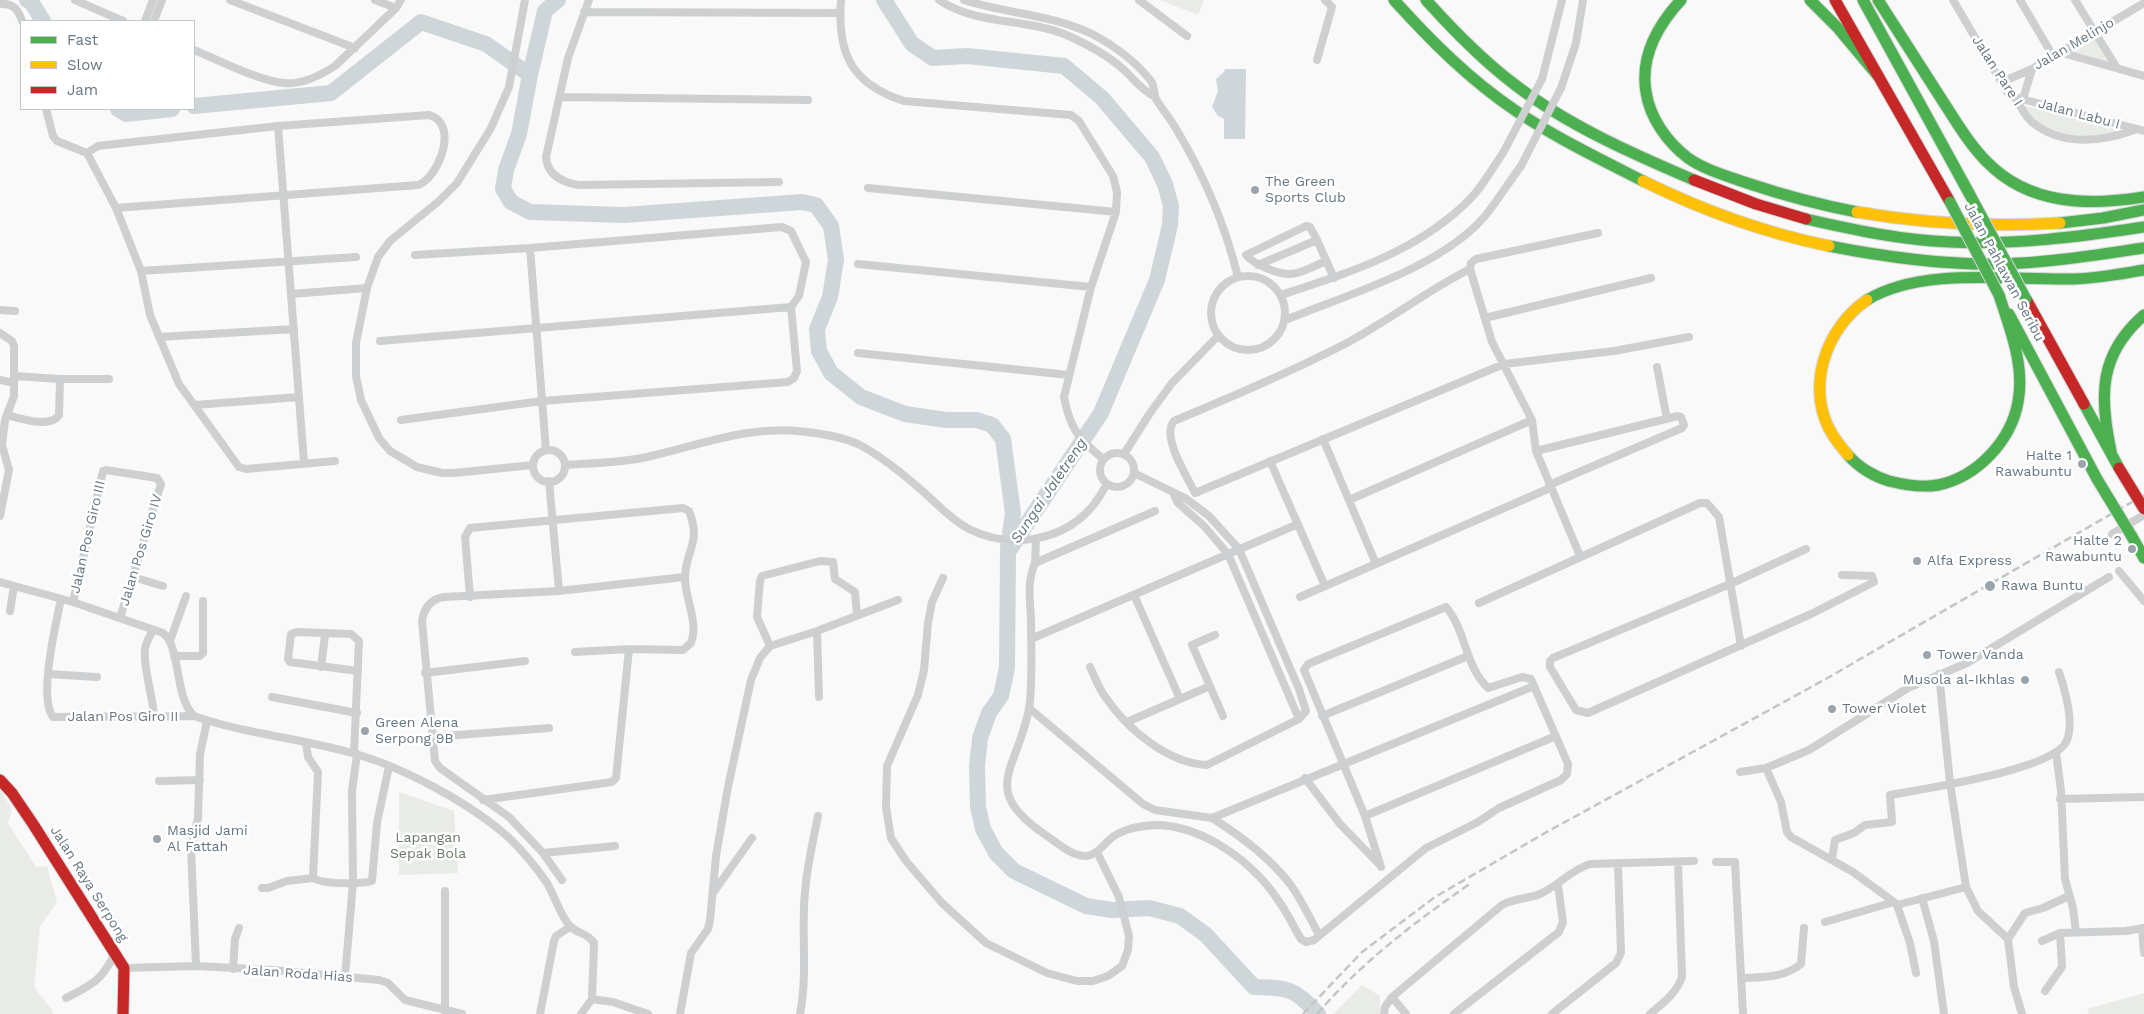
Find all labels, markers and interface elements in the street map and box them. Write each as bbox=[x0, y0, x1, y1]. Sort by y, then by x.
street label: Jalan Melinjo bbox=[2031, 14, 2117, 74]
legend bbox=[20, 20, 195, 110]
text: Fast bbox=[67, 31, 98, 49]
street label: Jalan Pare I bbox=[1968, 33, 2026, 109]
text: Slow bbox=[67, 56, 103, 74]
text: Jam bbox=[67, 81, 98, 99]
street label: Jalan Labu I bbox=[2036, 95, 2122, 133]
place label: The Green Sports Club bbox=[1265, 174, 1346, 206]
marker: The Green Sports Club bbox=[1249, 184, 1261, 196]
street label: Jalan Pahlawan Seribu bbox=[1960, 200, 2048, 344]
water label: Sungai Jaletreng bbox=[1007, 435, 1091, 547]
place label: Halte 1 Rawabuntu bbox=[1995, 448, 2072, 481]
marker: Halte 1 Rawabuntu bbox=[2076, 458, 2088, 470]
street label: Jalan Pos Giro III bbox=[67, 479, 109, 595]
street label: Jalan Pos Giro IV bbox=[116, 492, 166, 608]
place label: Halte 2 Rawabuntu bbox=[2045, 533, 2122, 566]
marker: Halte 2 Rawabuntu bbox=[2126, 543, 2138, 555]
place label: Alfa Express bbox=[1927, 553, 2012, 569]
marker: Alfa Express bbox=[1911, 555, 1923, 567]
place label: Rawa Buntu bbox=[2001, 578, 2083, 594]
marker: Rawa Buntu bbox=[1983, 579, 1997, 593]
place label: Tower Vanda bbox=[1937, 647, 2024, 663]
marker: Tower Vanda bbox=[1921, 649, 1933, 661]
place label: Musola al-Ikhlas bbox=[1903, 672, 2015, 688]
marker: Musola al-Ikhlas bbox=[2019, 674, 2031, 686]
place label: Tower Violet bbox=[1842, 701, 1926, 717]
marker: Tower Violet bbox=[1826, 703, 1838, 715]
street label: Jalan Pos Giro II bbox=[67, 709, 179, 725]
place label: Green Alena Serpong 9B bbox=[375, 715, 458, 748]
marker: Green Alena Serpong 9B bbox=[359, 725, 371, 737]
street label: Jalan Raya Serpong bbox=[46, 823, 132, 945]
place label: Masjid Jami Al Fattah bbox=[167, 823, 248, 856]
park label: Lapangan Sepak Bola bbox=[390, 830, 466, 862]
marker: Masjid Jami Al Fattah bbox=[151, 833, 163, 845]
street label: Jalan Roda Hias bbox=[243, 962, 353, 986]

